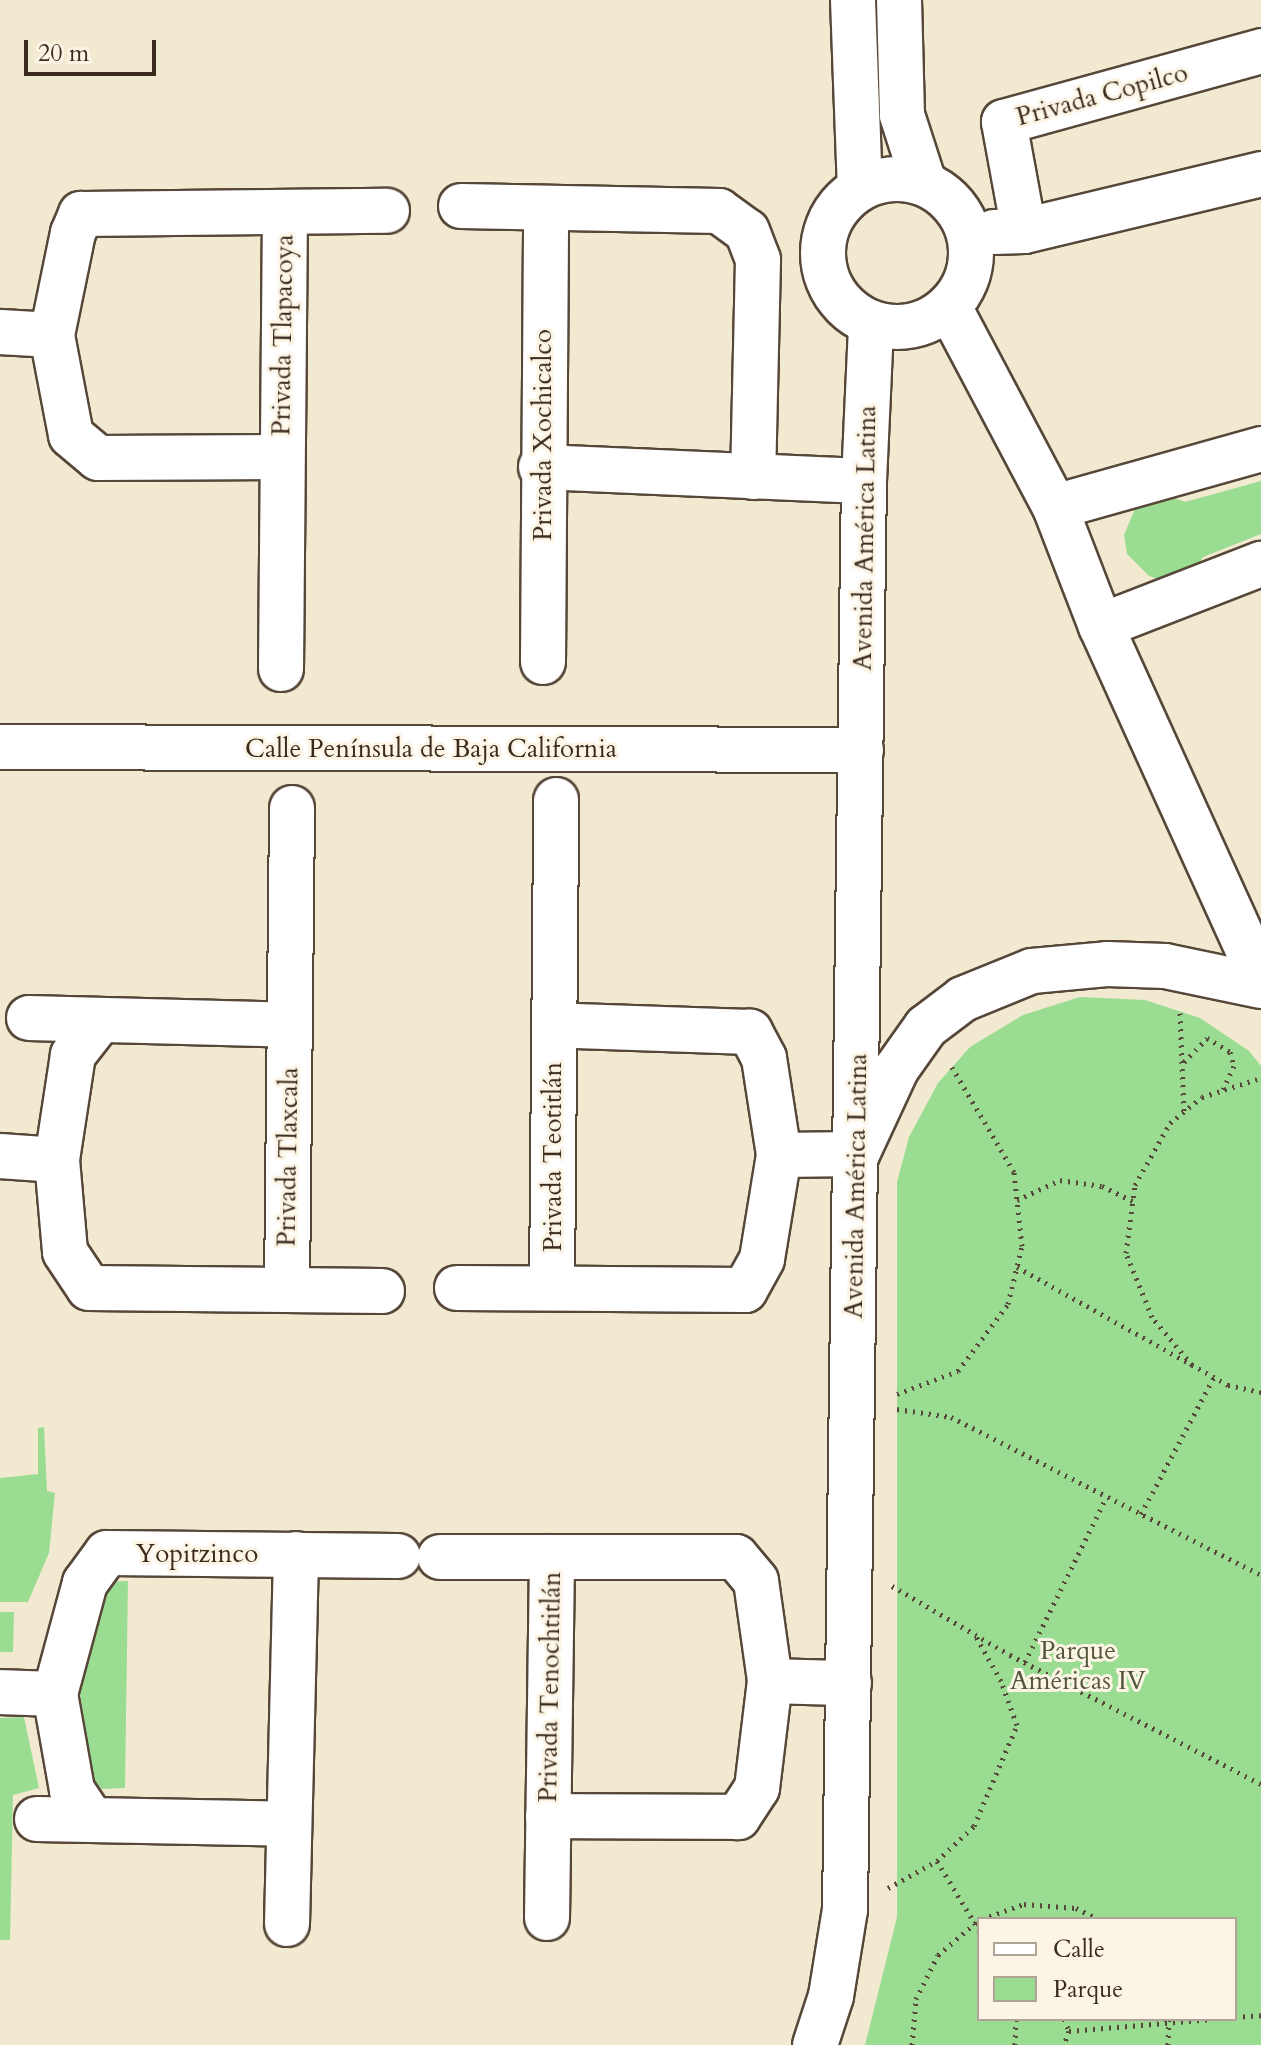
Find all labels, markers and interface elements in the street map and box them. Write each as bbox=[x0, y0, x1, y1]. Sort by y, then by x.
scale bar bbox=[28, 24, 160, 74]
text: 20 m bbox=[38, 37, 89, 70]
street label: Privada Copilco bbox=[1013, 57, 1191, 133]
street label: Privada Tlapacoya bbox=[266, 234, 300, 436]
street label: Privada Xochicalco bbox=[527, 329, 559, 541]
street label: Avenida América Latina bbox=[847, 405, 883, 671]
street label: Calle Península de Baja California bbox=[245, 733, 617, 765]
street label: Avenida América Latina bbox=[838, 1053, 874, 1319]
street label: Privada Teotitlán bbox=[537, 1062, 569, 1252]
street label: Privada Tlaxcala bbox=[271, 1067, 305, 1247]
street label: Yopitzinco bbox=[136, 1538, 258, 1570]
street label: Privada Tenochtitlán bbox=[532, 1571, 568, 1803]
park label: Parque Américas IV bbox=[1010, 1635, 1146, 1696]
legend bbox=[977, 1917, 1237, 2021]
text: Calle bbox=[1053, 1933, 1105, 1966]
text: Parque bbox=[1053, 1973, 1123, 2006]

